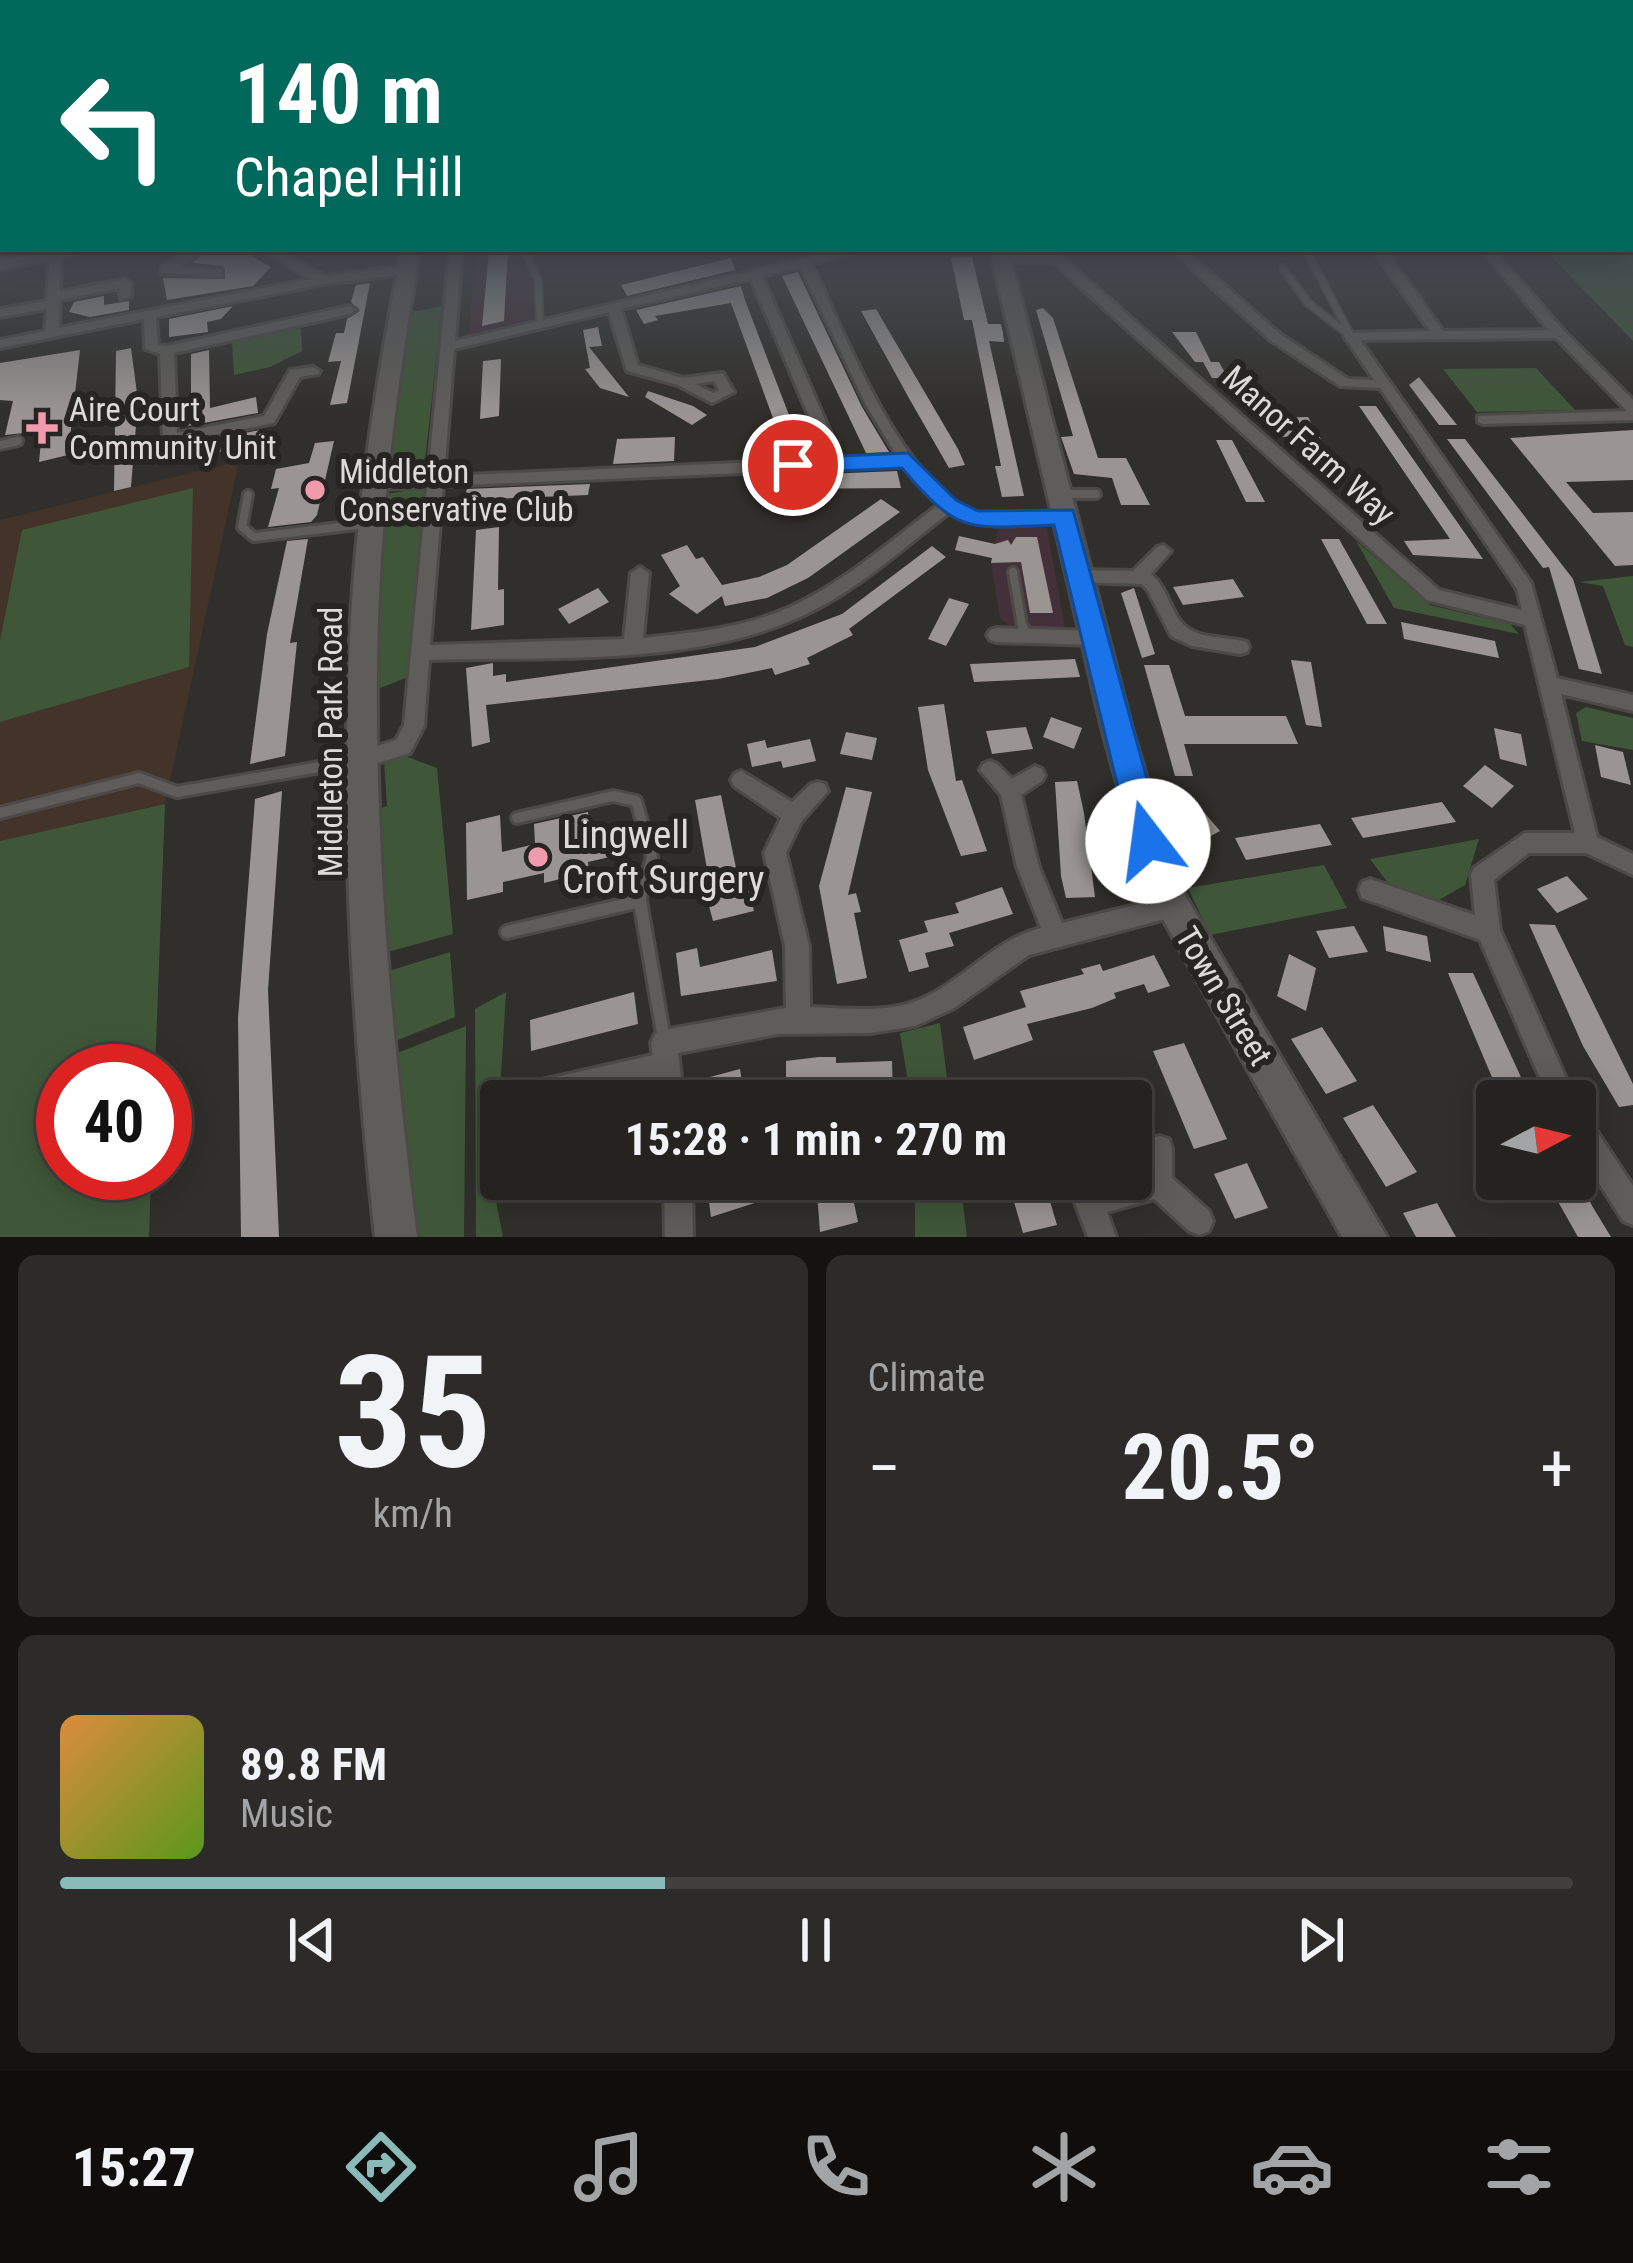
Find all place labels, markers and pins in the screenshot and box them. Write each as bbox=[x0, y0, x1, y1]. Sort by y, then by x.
place label: Aire Court Community Unit bbox=[69, 390, 276, 467]
marker: Aire Court Community Unit bbox=[26, 412, 58, 444]
pin bbox=[742, 414, 844, 516]
place label: Middleton Conservative Club bbox=[339, 452, 574, 529]
marker: Middleton Conservative Club bbox=[302, 477, 328, 503]
place label: Lingwell Croft Surgery bbox=[562, 812, 765, 903]
marker: Lingwell Croft Surgery bbox=[525, 844, 551, 870]

